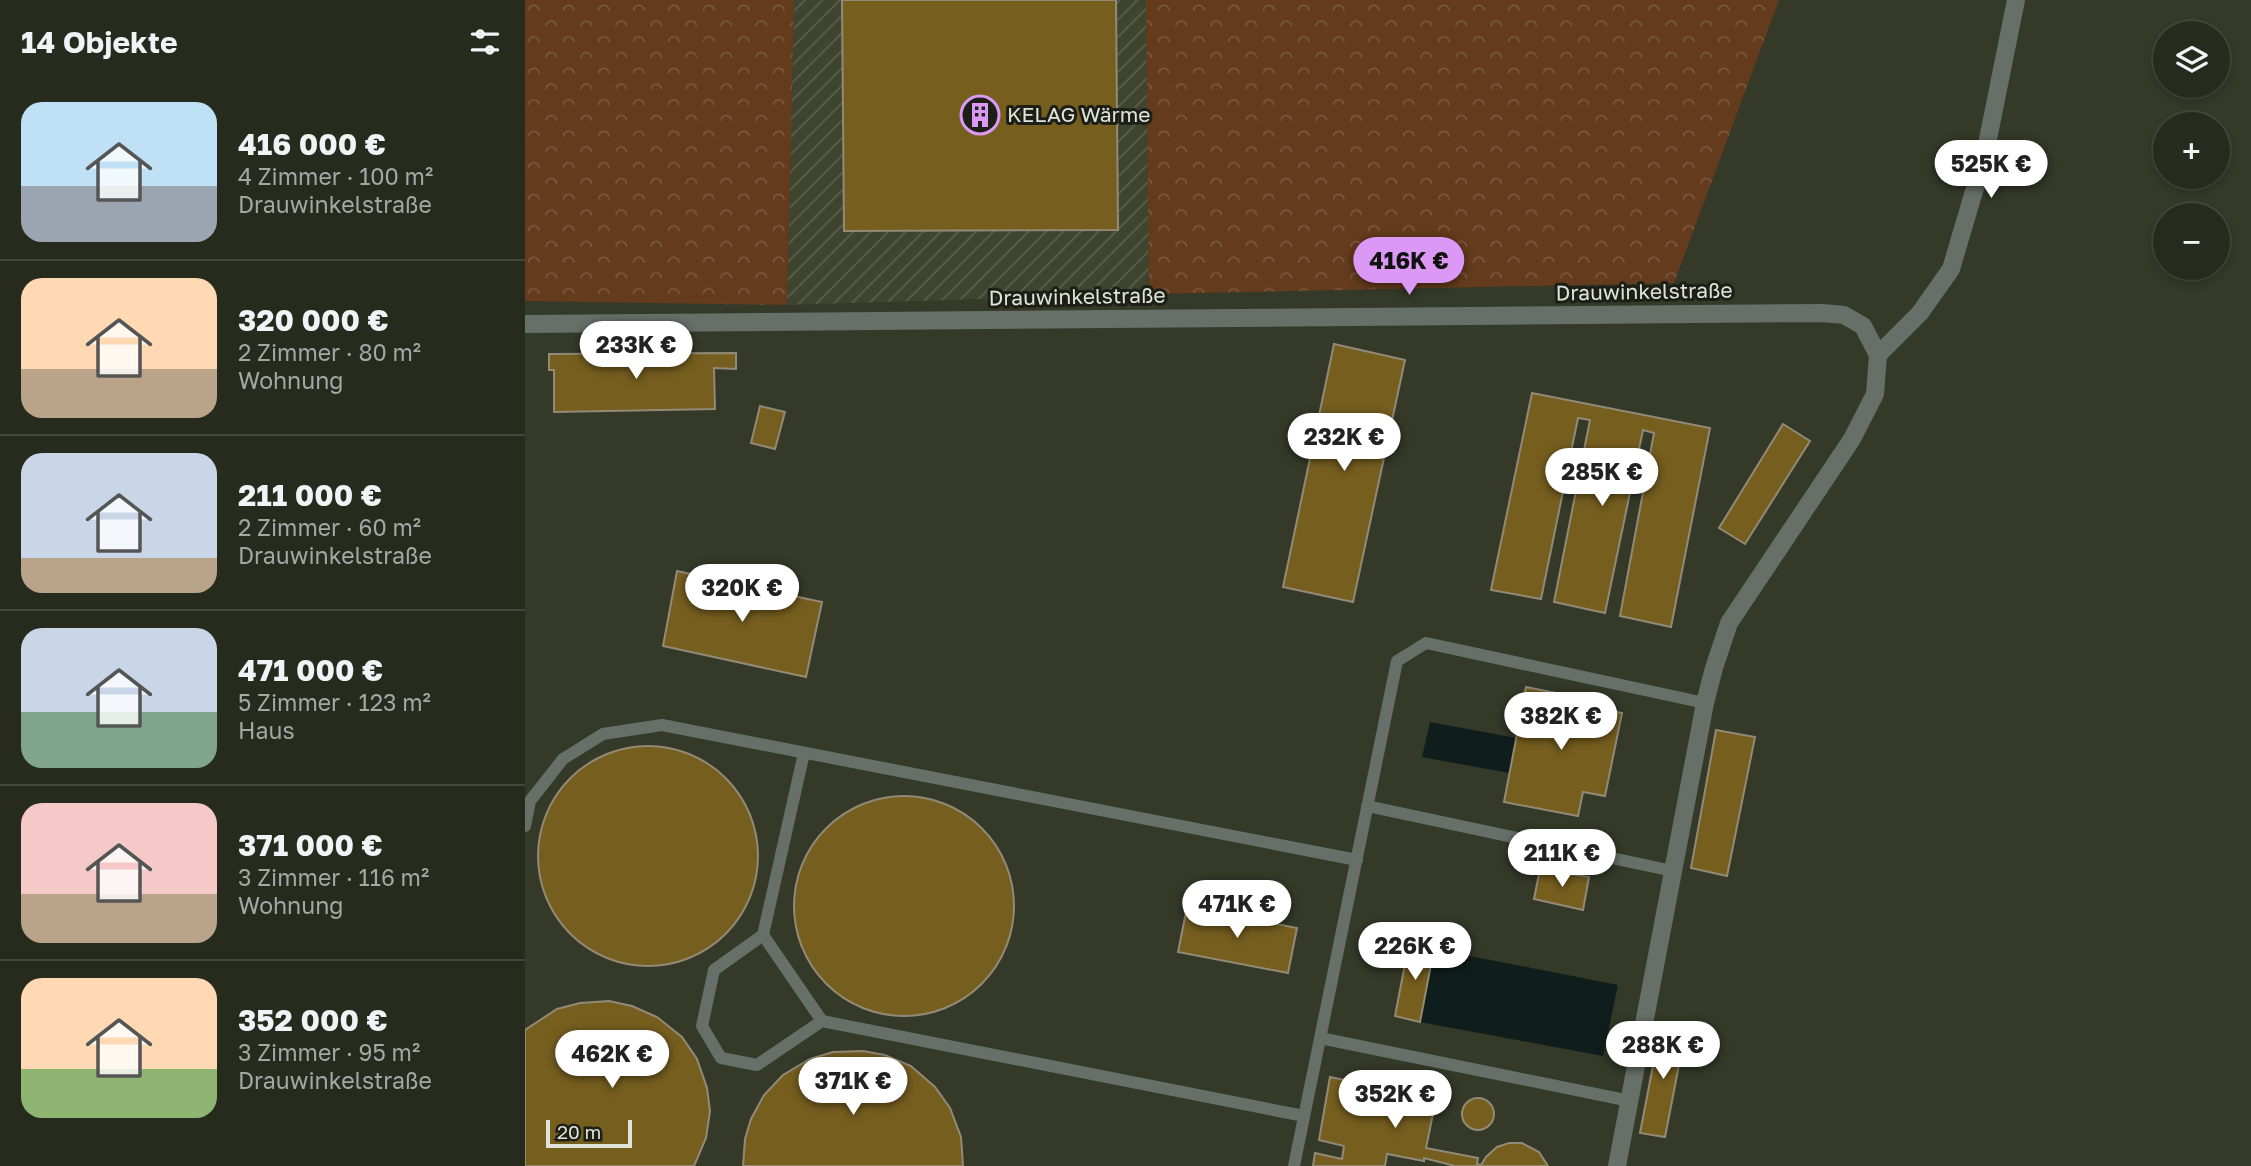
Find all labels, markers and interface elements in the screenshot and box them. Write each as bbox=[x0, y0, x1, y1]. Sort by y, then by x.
map controls bbox=[2153, 21, 2230, 280]
button: layers bbox=[2153, 21, 2230, 98]
icon: filters bbox=[466, 23, 504, 61]
text: 14 Objekte bbox=[21, 24, 178, 60]
building icon: KELAG Wärme bbox=[959, 94, 1001, 136]
place label: KELAG Wärme bbox=[1007, 101, 1151, 127]
button: + bbox=[2153, 112, 2230, 189]
text: 416 000 € bbox=[238, 126, 386, 162]
icon: home bbox=[77, 130, 161, 214]
pin: 525K € bbox=[1934, 140, 2048, 200]
text: 525K € bbox=[1951, 149, 2031, 177]
text: 4 Zimmer · 100 m² bbox=[238, 162, 433, 190]
text: Drauwinkelstraße bbox=[238, 190, 432, 218]
button: − bbox=[2153, 203, 2230, 280]
pin: 416K € bbox=[1352, 238, 1466, 297]
text: 416K € bbox=[1369, 246, 1449, 274]
street label: Drauwinkelstraße bbox=[1555, 276, 1733, 306]
street label: Drauwinkelstraße bbox=[988, 281, 1166, 311]
text: 320 000 € bbox=[238, 302, 389, 338]
icon: home bbox=[77, 306, 161, 390]
pin: 233K € bbox=[579, 322, 693, 381]
text: 233K € bbox=[596, 330, 676, 358]
text: 2 Zimmer · 80 m² bbox=[238, 338, 421, 366]
text: Wohnung bbox=[238, 366, 343, 394]
pin: 232K € bbox=[1287, 414, 1401, 473]
text: 232K € bbox=[1304, 422, 1384, 450]
pin: 285K € bbox=[1545, 448, 1659, 508]
text: 285K € bbox=[1561, 457, 1643, 485]
text: 211 000 € bbox=[238, 477, 382, 513]
icon: home bbox=[77, 481, 161, 565]
text: 2 Zimmer · 60 m² bbox=[238, 513, 421, 541]
text: Drauwinkelstraße bbox=[238, 541, 432, 569]
pin: 320K € bbox=[685, 564, 799, 624]
text: 320K € bbox=[701, 573, 783, 601]
text: 471 000 € bbox=[238, 652, 383, 688]
icon: home bbox=[77, 656, 161, 740]
text: 5 Zimmer · 123 m² bbox=[238, 688, 431, 716]
pin: 382K € bbox=[1504, 692, 1618, 752]
text: 382K € bbox=[1520, 701, 1602, 729]
text: Haus bbox=[238, 716, 295, 744]
text: 371 000 € bbox=[238, 827, 383, 863]
pin: 211K € bbox=[1505, 830, 1619, 889]
icon: home bbox=[77, 831, 161, 915]
text: 211K € bbox=[1524, 838, 1600, 866]
text: 3 Zimmer · 116 m² bbox=[238, 863, 429, 891]
pin: 471K € bbox=[1180, 880, 1294, 940]
text: 471K € bbox=[1198, 889, 1276, 917]
text: Wohnung bbox=[238, 891, 343, 919]
pin: 226K € bbox=[1358, 922, 1472, 982]
text: 226K € bbox=[1374, 931, 1456, 959]
text: 352 000 € bbox=[238, 1002, 388, 1038]
icon: home bbox=[77, 1006, 161, 1090]
pin: 288K € bbox=[1606, 1021, 1720, 1081]
pin: 462K € bbox=[555, 1030, 669, 1090]
text: 288K € bbox=[1622, 1030, 1704, 1058]
text: 3 Zimmer · 95 m² bbox=[238, 1038, 420, 1066]
text: 462K € bbox=[571, 1039, 653, 1067]
pin: 371K € bbox=[796, 1058, 910, 1117]
text: Drauwinkelstraße bbox=[238, 1066, 432, 1094]
text: 371K € bbox=[814, 1066, 892, 1094]
pin: 352K € bbox=[1338, 1070, 1452, 1130]
text: 352K € bbox=[1355, 1079, 1435, 1107]
scale bar bbox=[546, 1117, 632, 1149]
text: 20 m bbox=[557, 1120, 601, 1143]

